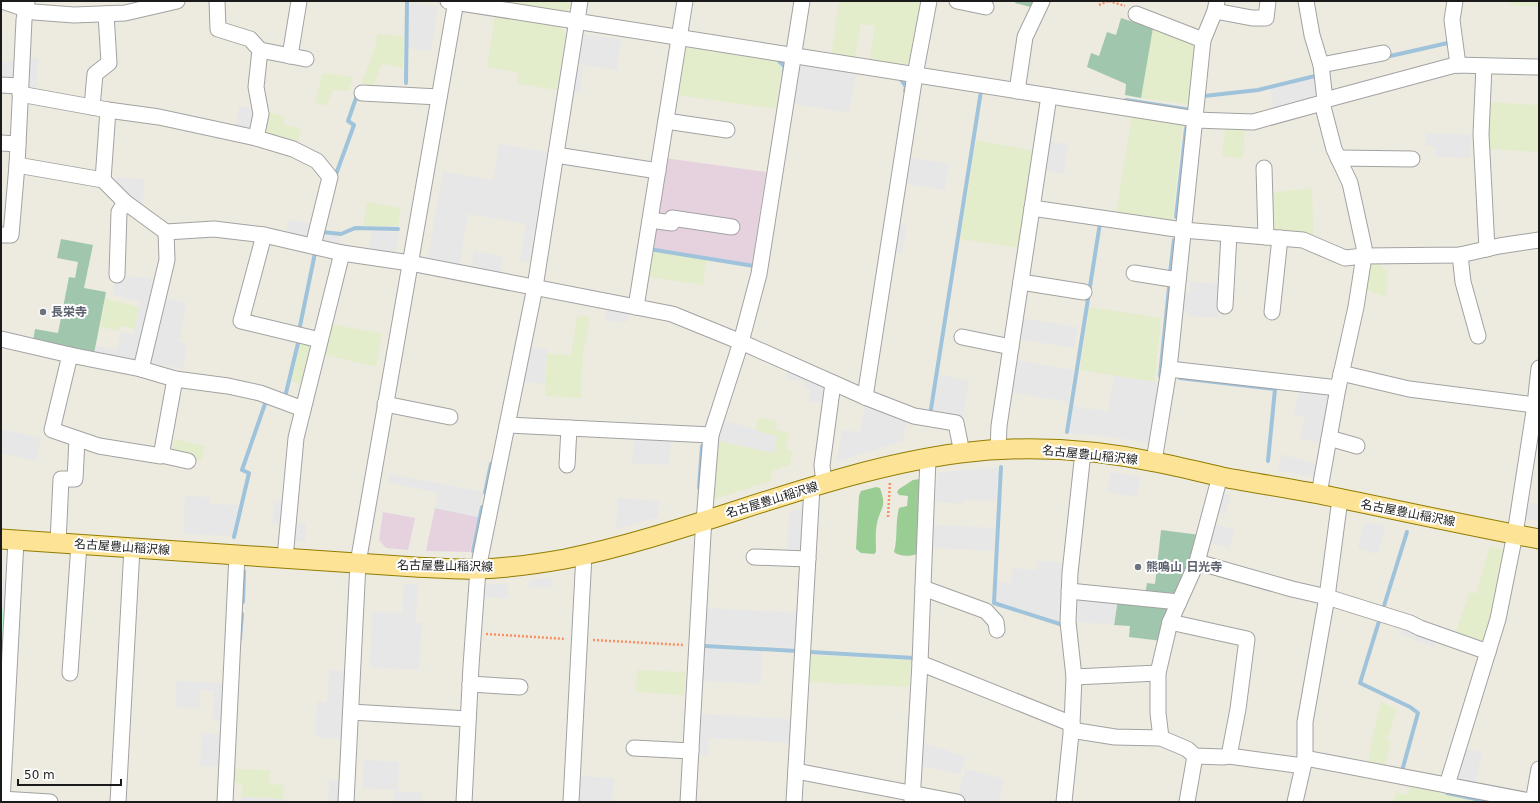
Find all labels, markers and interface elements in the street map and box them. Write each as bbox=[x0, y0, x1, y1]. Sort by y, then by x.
place label: 長栄寺 bbox=[51, 305, 87, 319]
marker: 長栄寺 bbox=[38, 307, 48, 317]
street label: 名古屋豊山稲沢線 bbox=[1042, 443, 1138, 467]
street label: 名古屋豊山稲沢線 bbox=[724, 479, 820, 521]
street label: 名古屋豊山稲沢線 bbox=[1360, 497, 1456, 529]
street label: 名古屋豊山稲沢線 bbox=[74, 537, 170, 557]
street label: 名古屋豊山稲沢線 bbox=[397, 558, 493, 574]
place label: 熊鳴山 日光寺 bbox=[1146, 560, 1222, 574]
marker: 熊鳴山 日光寺 bbox=[1133, 562, 1143, 572]
scale bar bbox=[18, 761, 121, 787]
text: 50 m bbox=[24, 768, 55, 782]

